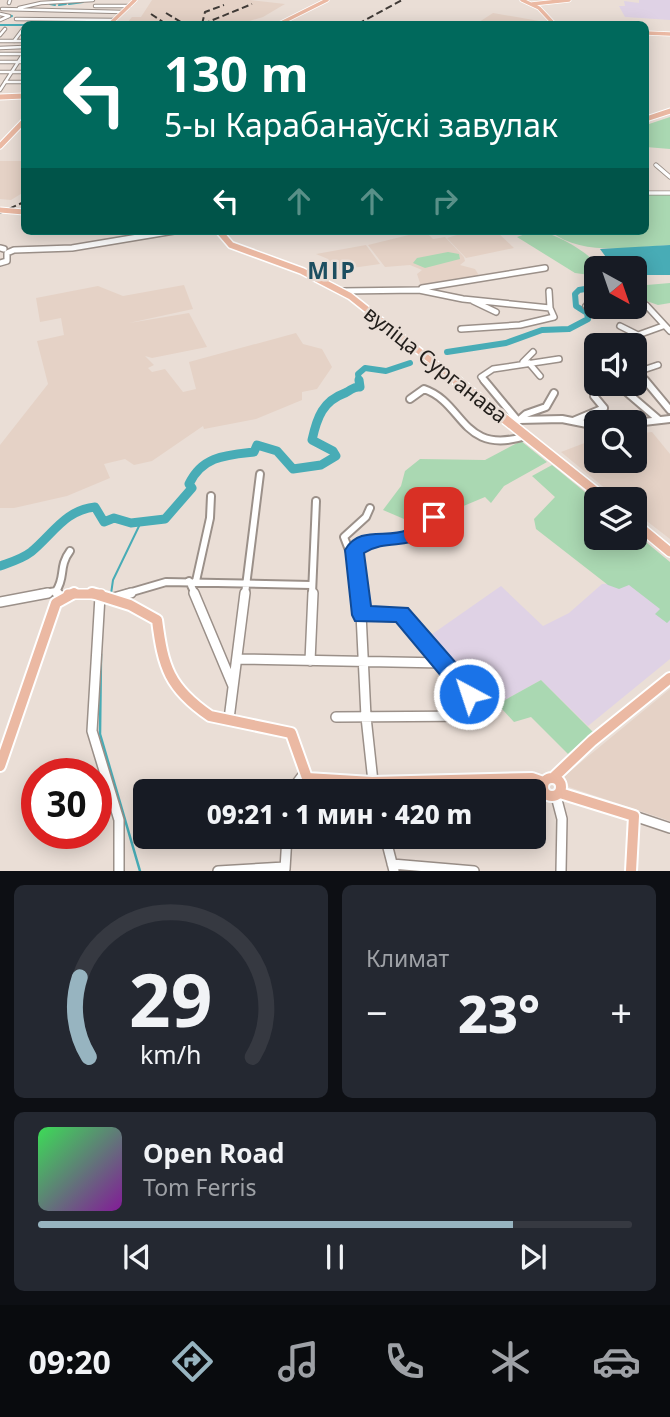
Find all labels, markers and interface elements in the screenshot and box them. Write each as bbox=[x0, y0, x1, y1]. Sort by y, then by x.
text: 130 m bbox=[164, 40, 309, 106]
icon: left bbox=[49, 49, 140, 140]
text: 5-ы Карабанаўскі завулак bbox=[164, 103, 558, 146]
icon: left bbox=[207, 182, 245, 220]
icon: ahead bbox=[280, 182, 318, 220]
icon: ahead bbox=[353, 182, 391, 220]
icon: right bbox=[426, 182, 464, 220]
district label: МІР bbox=[307, 254, 357, 286]
north arrow bbox=[584, 256, 648, 318]
map controls bbox=[584, 256, 647, 550]
street label: вуліца Сурганава bbox=[358, 299, 514, 429]
button: sound bbox=[584, 333, 647, 396]
button: search bbox=[584, 410, 647, 473]
pin bbox=[404, 487, 464, 547]
button: layers bbox=[584, 487, 647, 550]
icon: arrive bbox=[415, 498, 453, 536]
position arrow bbox=[432, 657, 506, 731]
speed limit sign: 30 bbox=[21, 758, 112, 849]
text: 09:21 · 1 мин · 420 m bbox=[207, 796, 472, 832]
text: Климат bbox=[366, 942, 449, 974]
text: 29 bbox=[129, 950, 213, 1049]
text: 23° bbox=[458, 977, 540, 1048]
text: − bbox=[366, 986, 388, 1038]
text: + bbox=[610, 986, 632, 1038]
text: km/h bbox=[140, 1037, 202, 1071]
text: Open Road bbox=[143, 1135, 285, 1171]
text: Tom Ferris bbox=[143, 1171, 256, 1203]
icon: previous bbox=[118, 1238, 156, 1276]
icon: pause bbox=[316, 1238, 354, 1276]
icon: next bbox=[514, 1238, 552, 1276]
icon: directions bbox=[168, 1337, 217, 1386]
icon: music bbox=[274, 1337, 323, 1386]
icon: phone bbox=[380, 1337, 429, 1386]
icon: climate bbox=[486, 1337, 535, 1386]
icon: car bbox=[592, 1337, 641, 1386]
text: 09:20 bbox=[29, 1340, 111, 1383]

